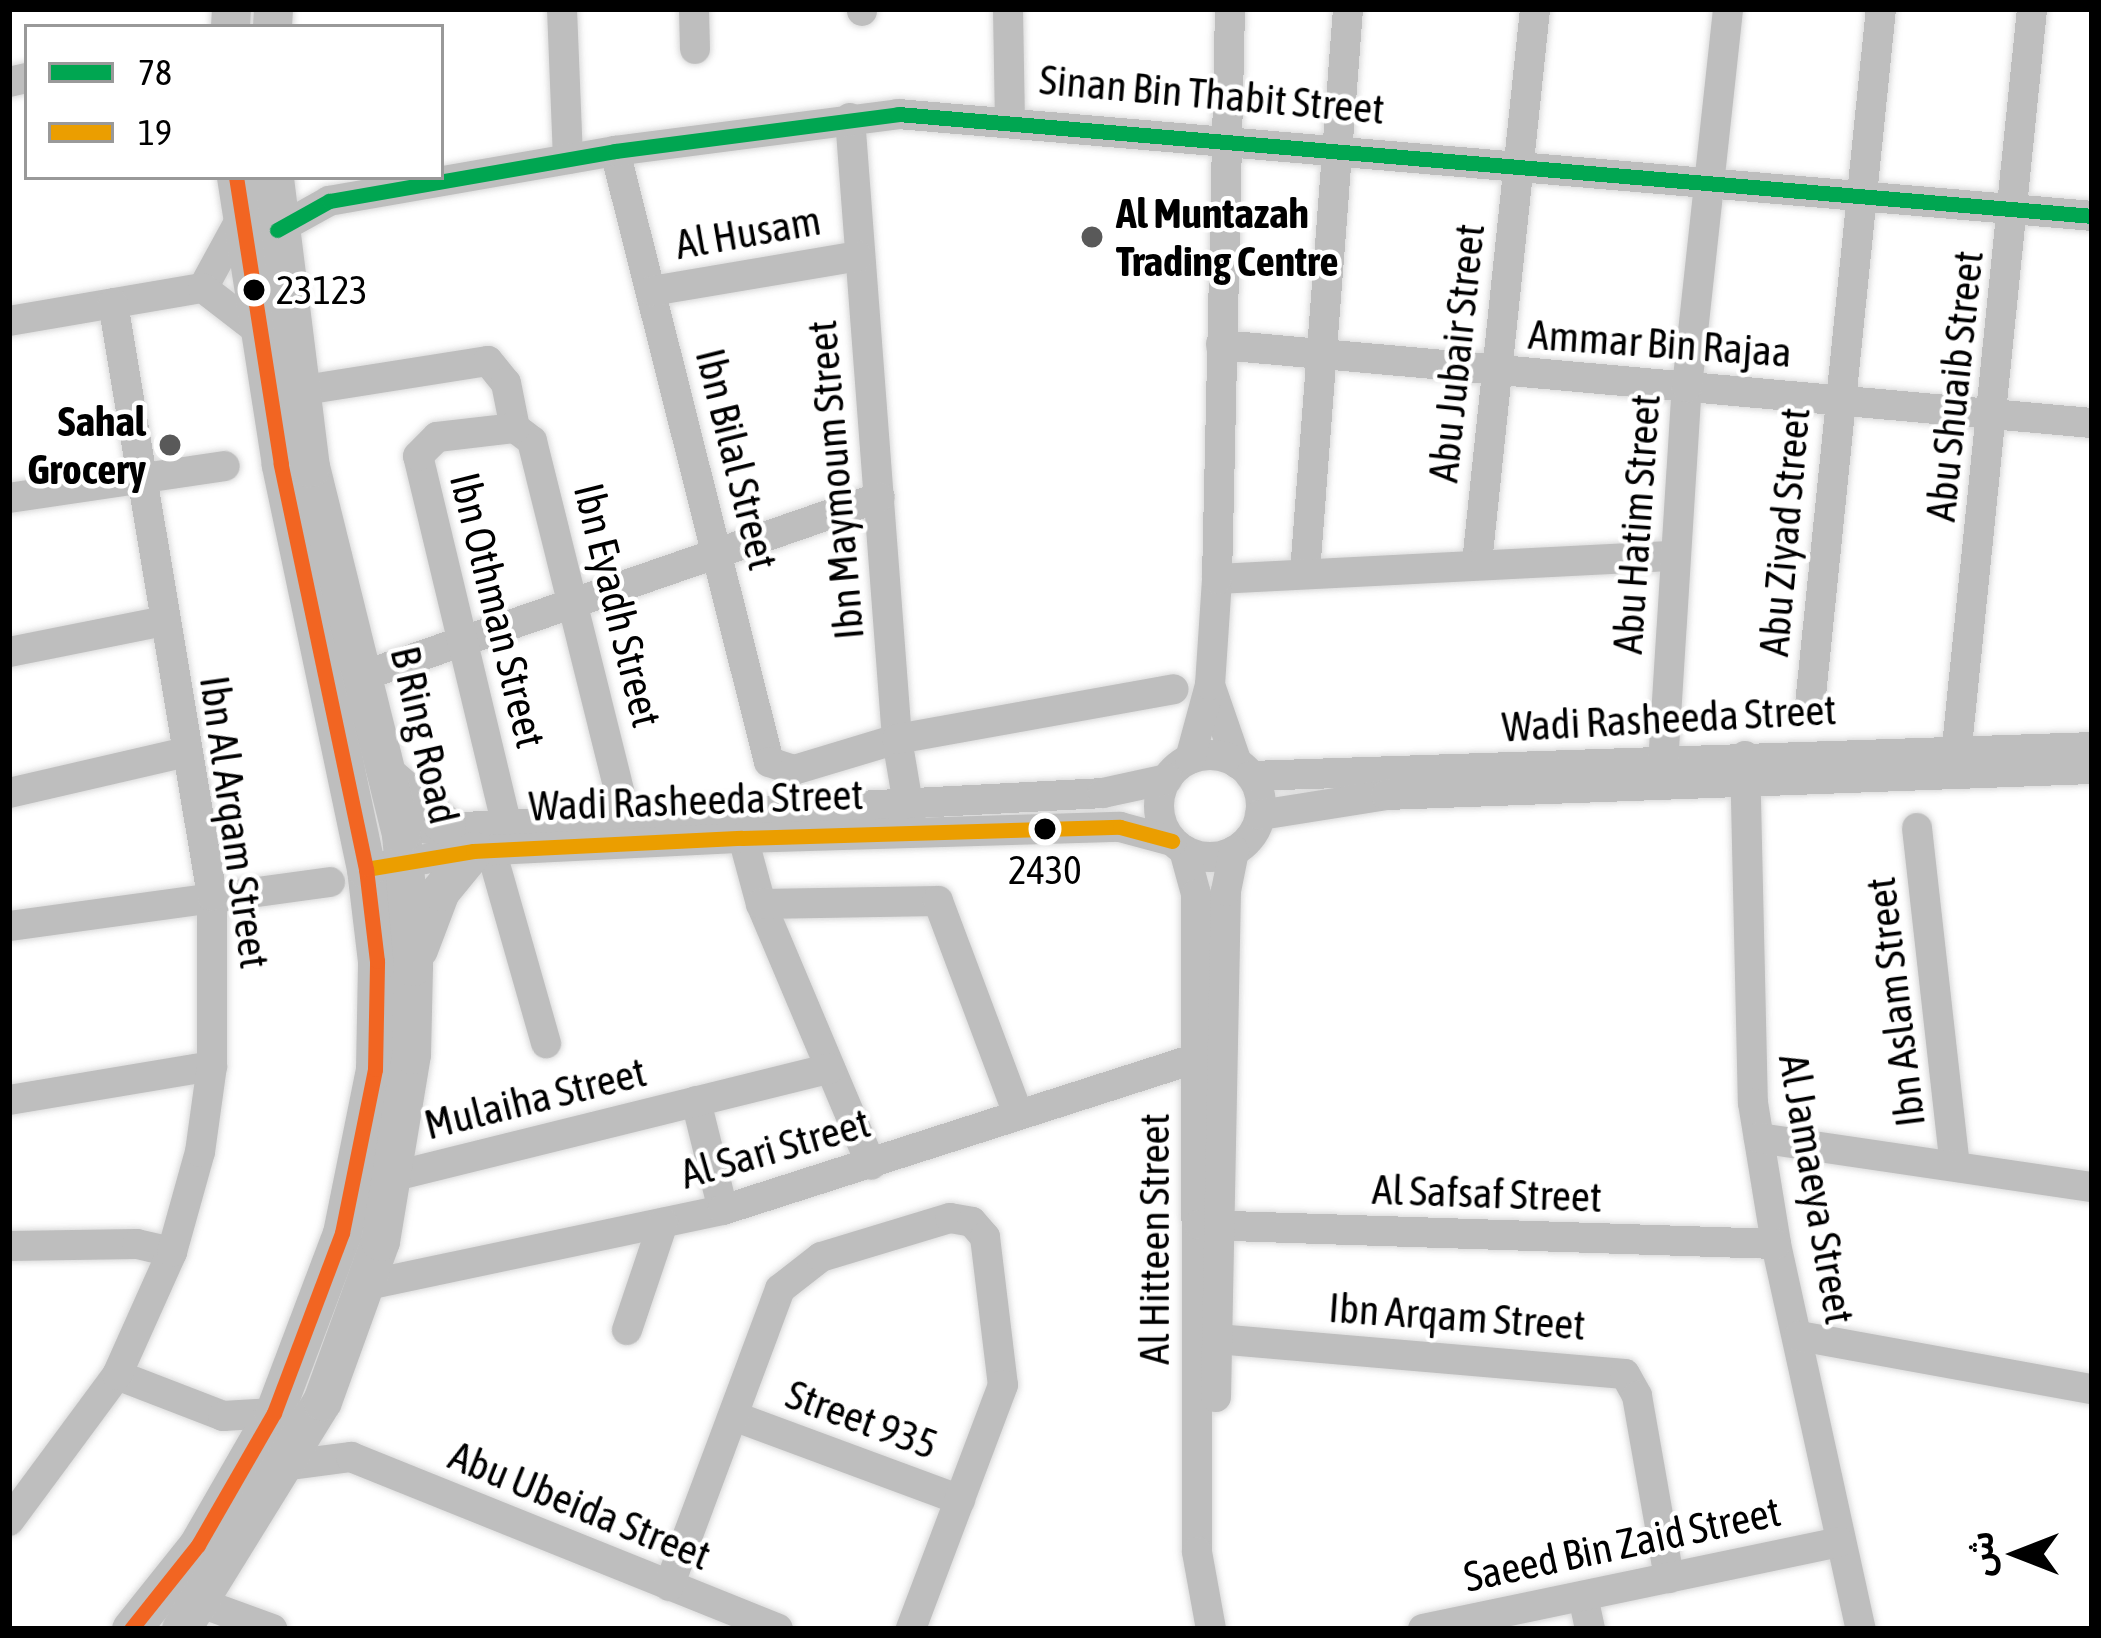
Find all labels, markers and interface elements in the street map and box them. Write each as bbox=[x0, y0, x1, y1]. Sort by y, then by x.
legend bbox=[24, 24, 444, 180]
text: 78 bbox=[138, 51, 172, 93]
street label: Sinan Bin Thabit Street bbox=[1037, 54, 1387, 134]
text: 19 bbox=[138, 111, 172, 153]
place label: Al Muntazah Trading Centre bbox=[1116, 188, 1339, 286]
street label: Al Husam bbox=[671, 194, 825, 270]
street label: Abu Jubair Street bbox=[1417, 221, 1495, 485]
marker: Al Muntazah Trading Centre bbox=[1079, 224, 1105, 250]
street label: Abu Shuaib Street bbox=[1915, 248, 1993, 524]
place label: 23123 bbox=[276, 267, 368, 313]
marker: 23123 bbox=[243, 279, 265, 301]
street label: Ammar Bin Rajaa bbox=[1527, 309, 1793, 377]
street label: Ibn Maymoum Street bbox=[796, 318, 874, 642]
street label: Ibn Bilal Street bbox=[685, 343, 789, 575]
street label: Abu Hatim Street bbox=[1602, 392, 1670, 656]
place label: Sahal Grocery bbox=[27, 396, 146, 494]
street label: Abu Ziyad Street bbox=[1748, 406, 1820, 658]
marker: Sahal Grocery bbox=[157, 432, 183, 458]
street label: Ibn Othman Street bbox=[439, 467, 557, 753]
street label: Ibn Eyadh Street bbox=[563, 478, 673, 732]
street label: B Ring Road bbox=[380, 641, 470, 829]
street label: Ibn Al Arqam Street bbox=[190, 673, 280, 971]
street label: Wadi Rasheeda Street bbox=[1500, 684, 1838, 752]
street label: Wadi Rasheeda Street bbox=[528, 769, 864, 831]
marker: 2430 bbox=[1034, 818, 1056, 840]
place label: 2430 bbox=[1008, 847, 1082, 893]
street label: Ibn Aslam Street bbox=[1855, 874, 1935, 1130]
street label: Mulaiha Street bbox=[419, 1046, 651, 1150]
street label: Al Jamaeya Street bbox=[1768, 1050, 1866, 1328]
street label: Al Sari Street bbox=[675, 1097, 875, 1199]
street label: Al Hitteen Street bbox=[1129, 1113, 1179, 1365]
street label: Al Safsaf Street bbox=[1371, 1164, 1603, 1222]
street label: Ibn Arqam Street bbox=[1327, 1282, 1587, 1350]
street label: Street 935 bbox=[780, 1368, 944, 1470]
street label: Abu Ubeida Street bbox=[442, 1430, 718, 1580]
street label: Saeed Bin Zaid Street bbox=[1459, 1486, 1785, 1602]
north arrow bbox=[1957, 1494, 2077, 1614]
text: ش bbox=[1962, 1531, 2000, 1577]

